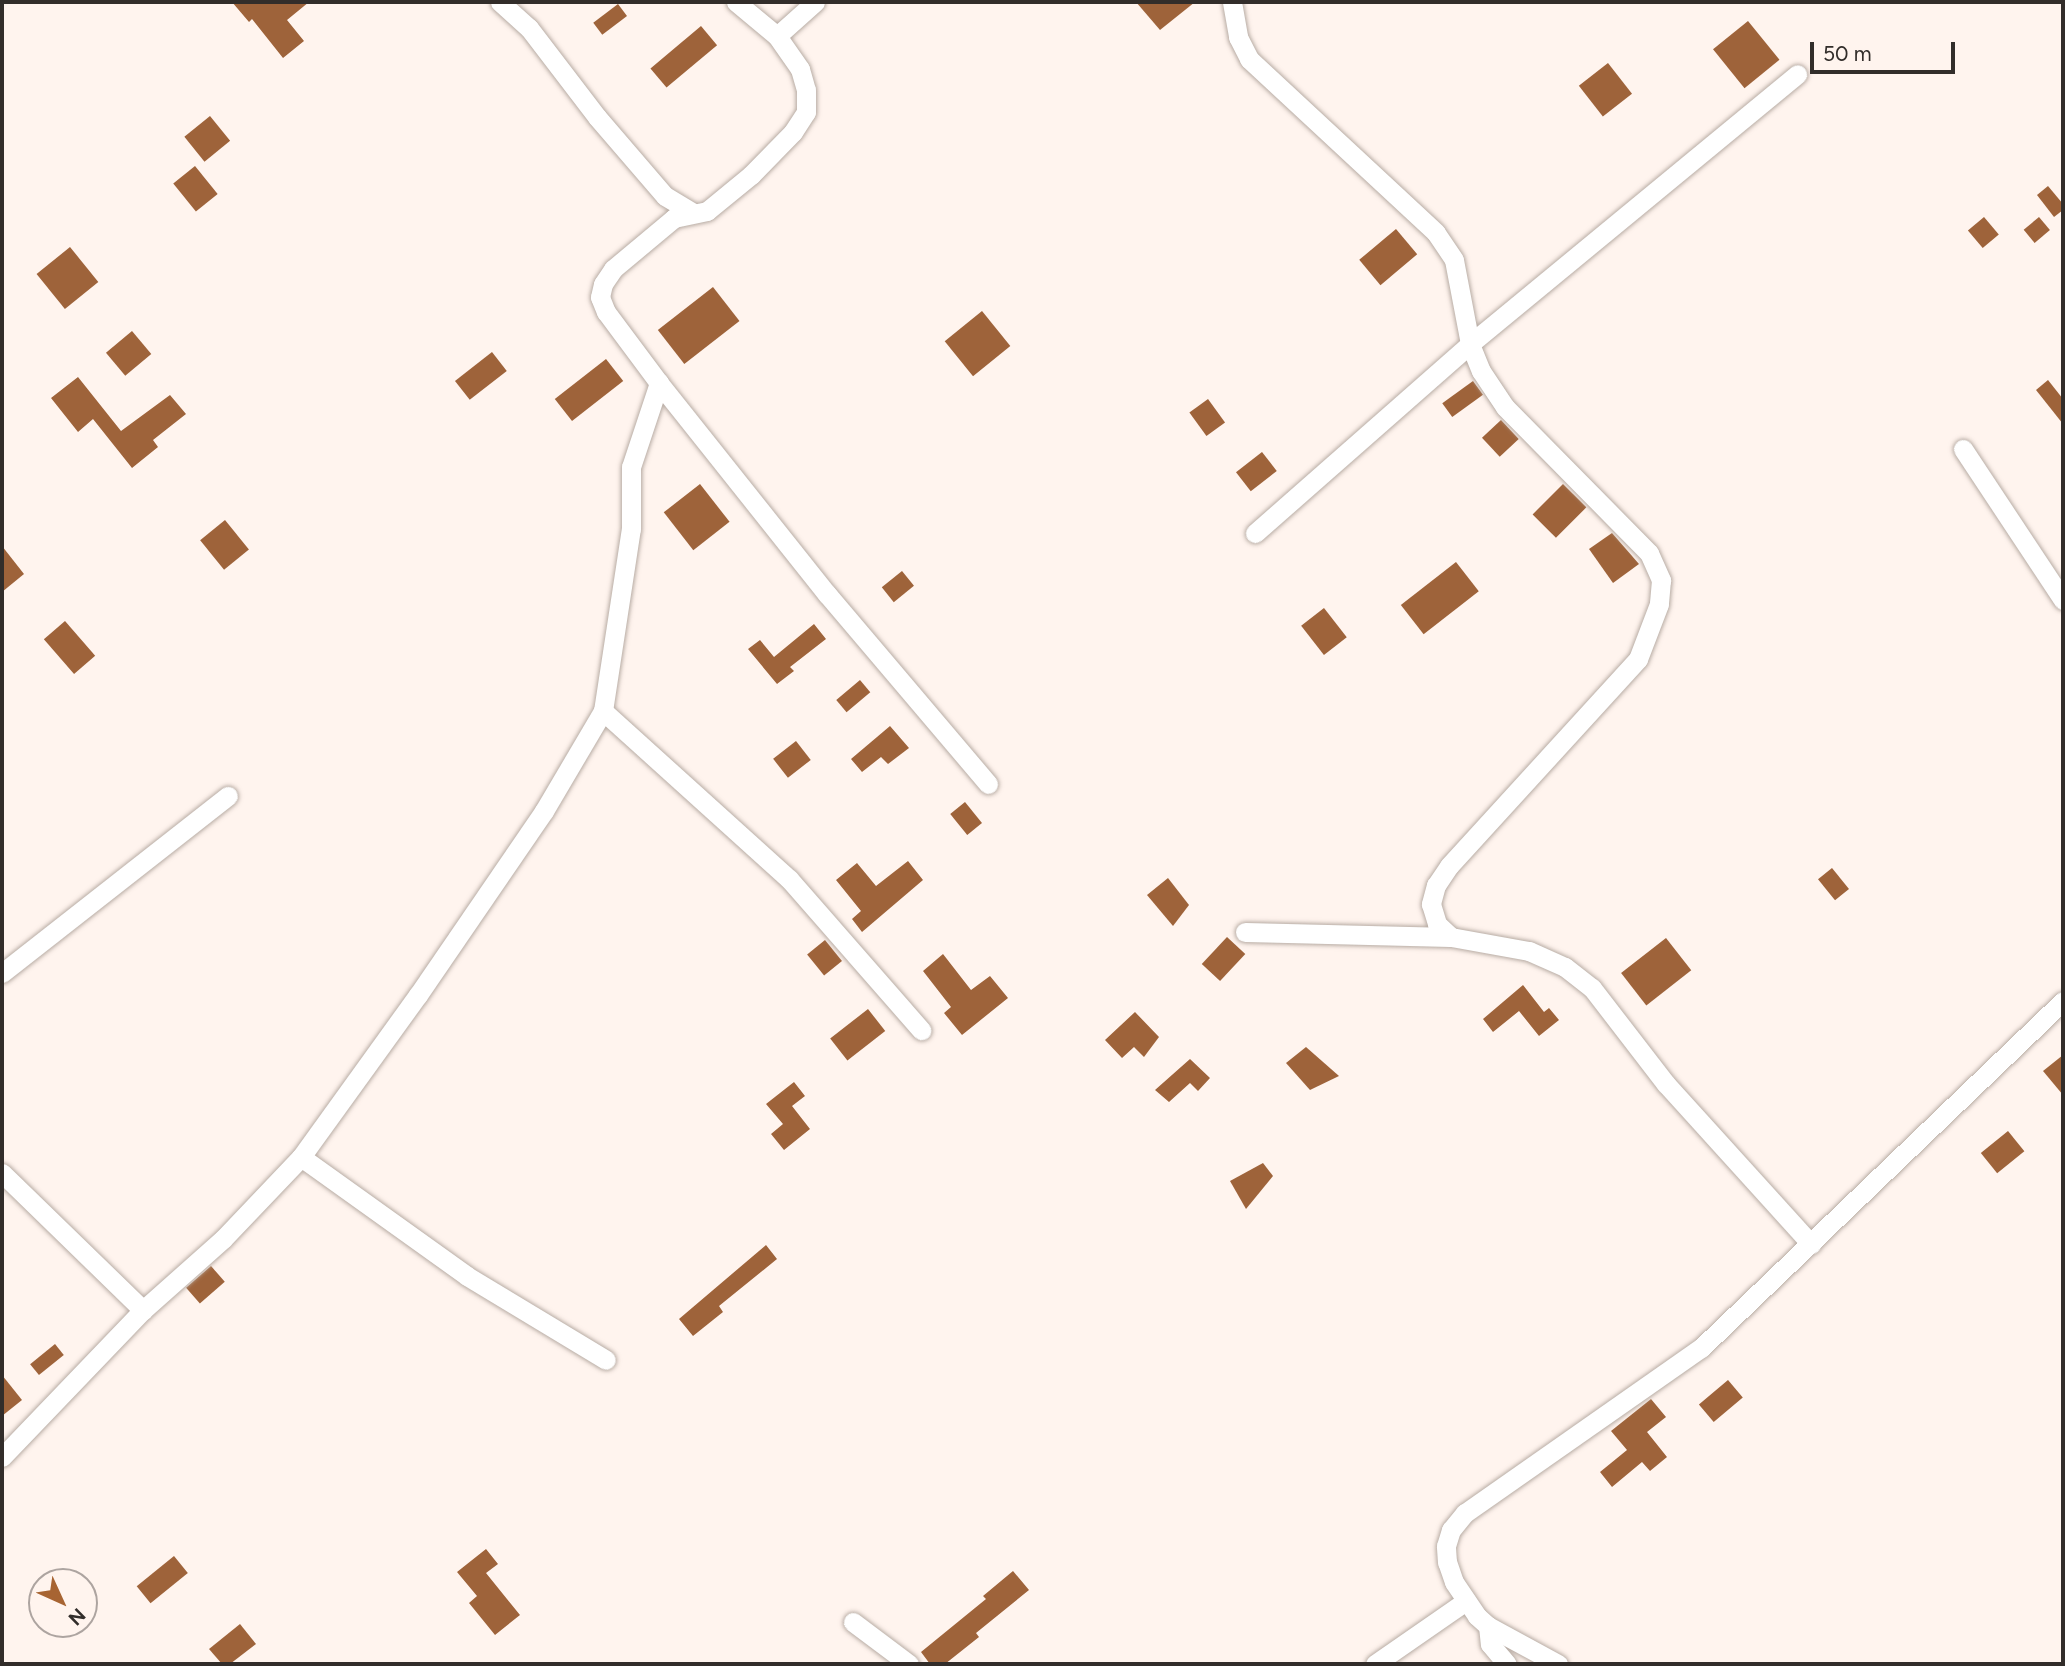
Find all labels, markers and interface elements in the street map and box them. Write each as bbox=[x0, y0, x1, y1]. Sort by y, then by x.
scale bar bbox=[1813, 28, 1958, 72]
text: 50 m bbox=[1823, 41, 1872, 66]
north arrow bbox=[28, 1568, 98, 1638]
text: N bbox=[63, 1603, 90, 1630]

